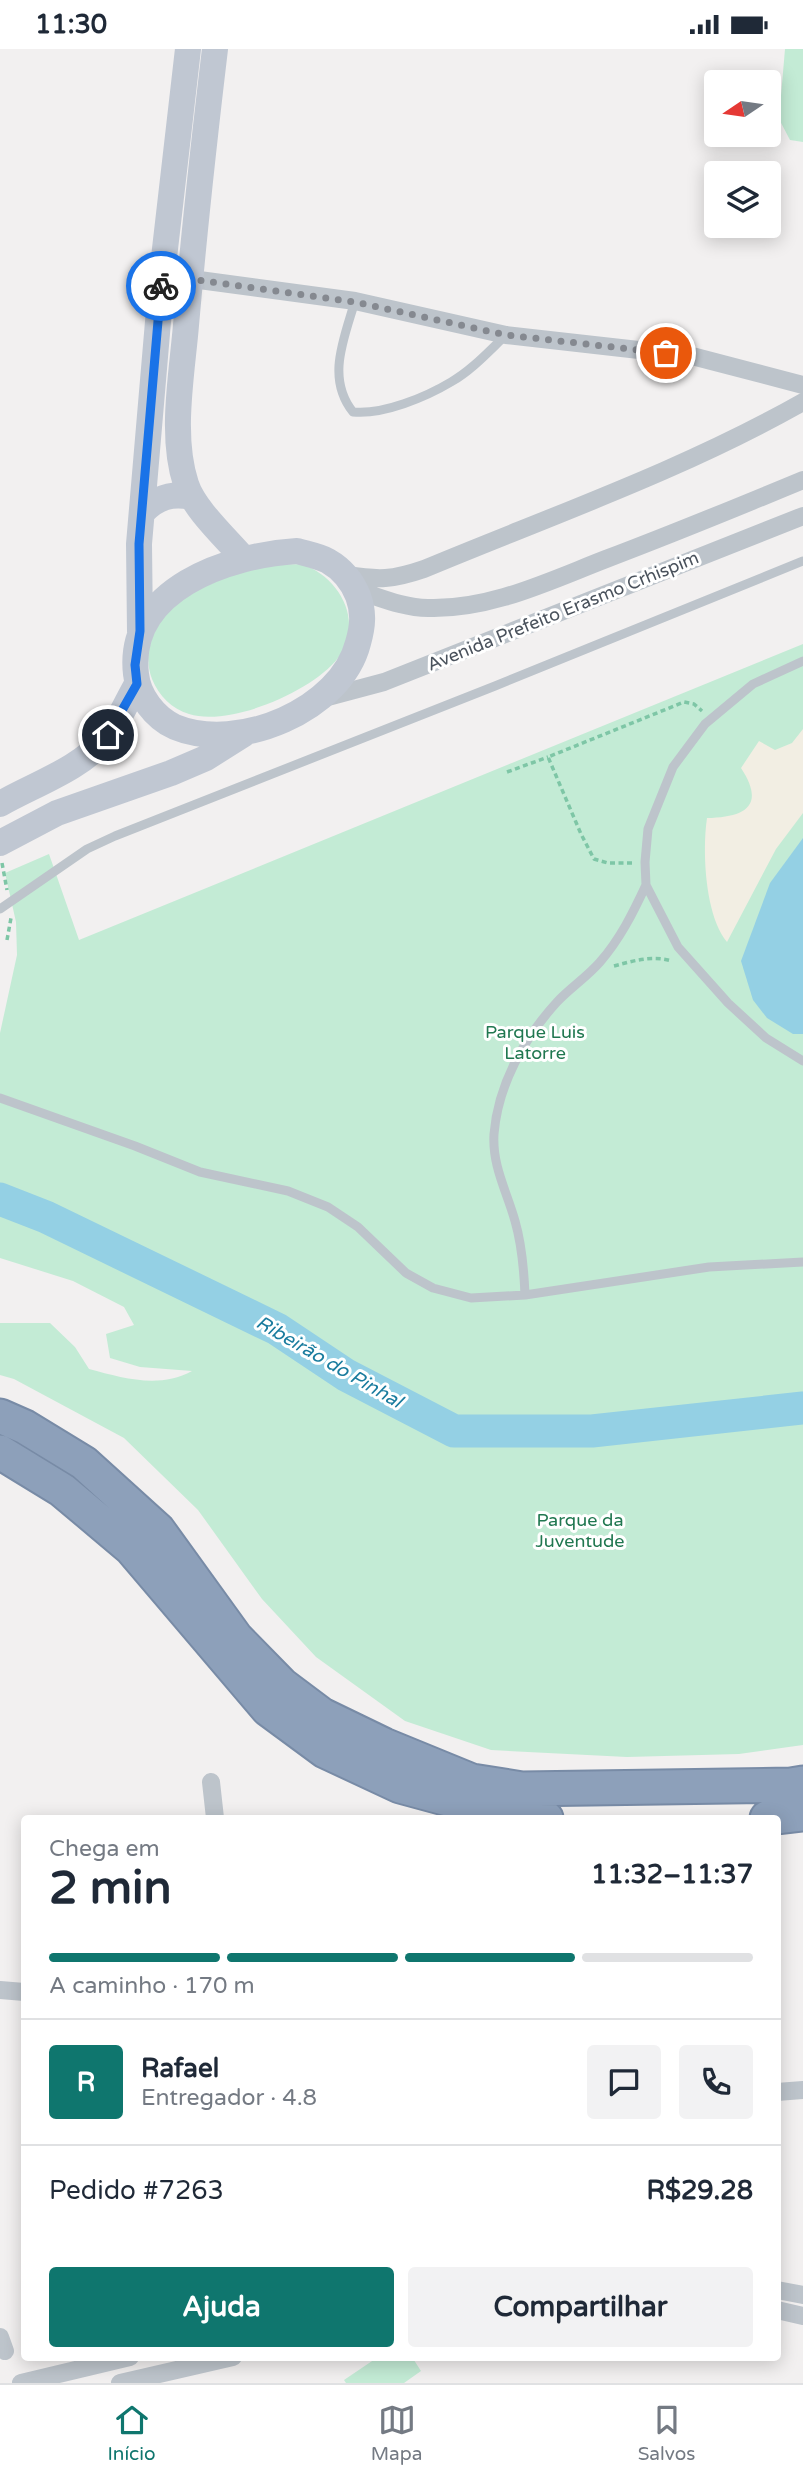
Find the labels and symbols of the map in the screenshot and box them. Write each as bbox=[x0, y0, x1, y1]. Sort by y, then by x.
north arrow bbox=[704, 70, 780, 147]
courier bbox=[126, 251, 196, 321]
pin bbox=[636, 323, 696, 383]
street label: Avenida Prefeito Erasmo Crhispim bbox=[424, 546, 702, 676]
pin bbox=[78, 705, 138, 765]
park label: Parque Luis Latorre bbox=[485, 1021, 585, 1064]
water label: Ribeirão do Pinhal bbox=[252, 1311, 408, 1414]
park label: Parque da Juventude bbox=[535, 1509, 625, 1552]

